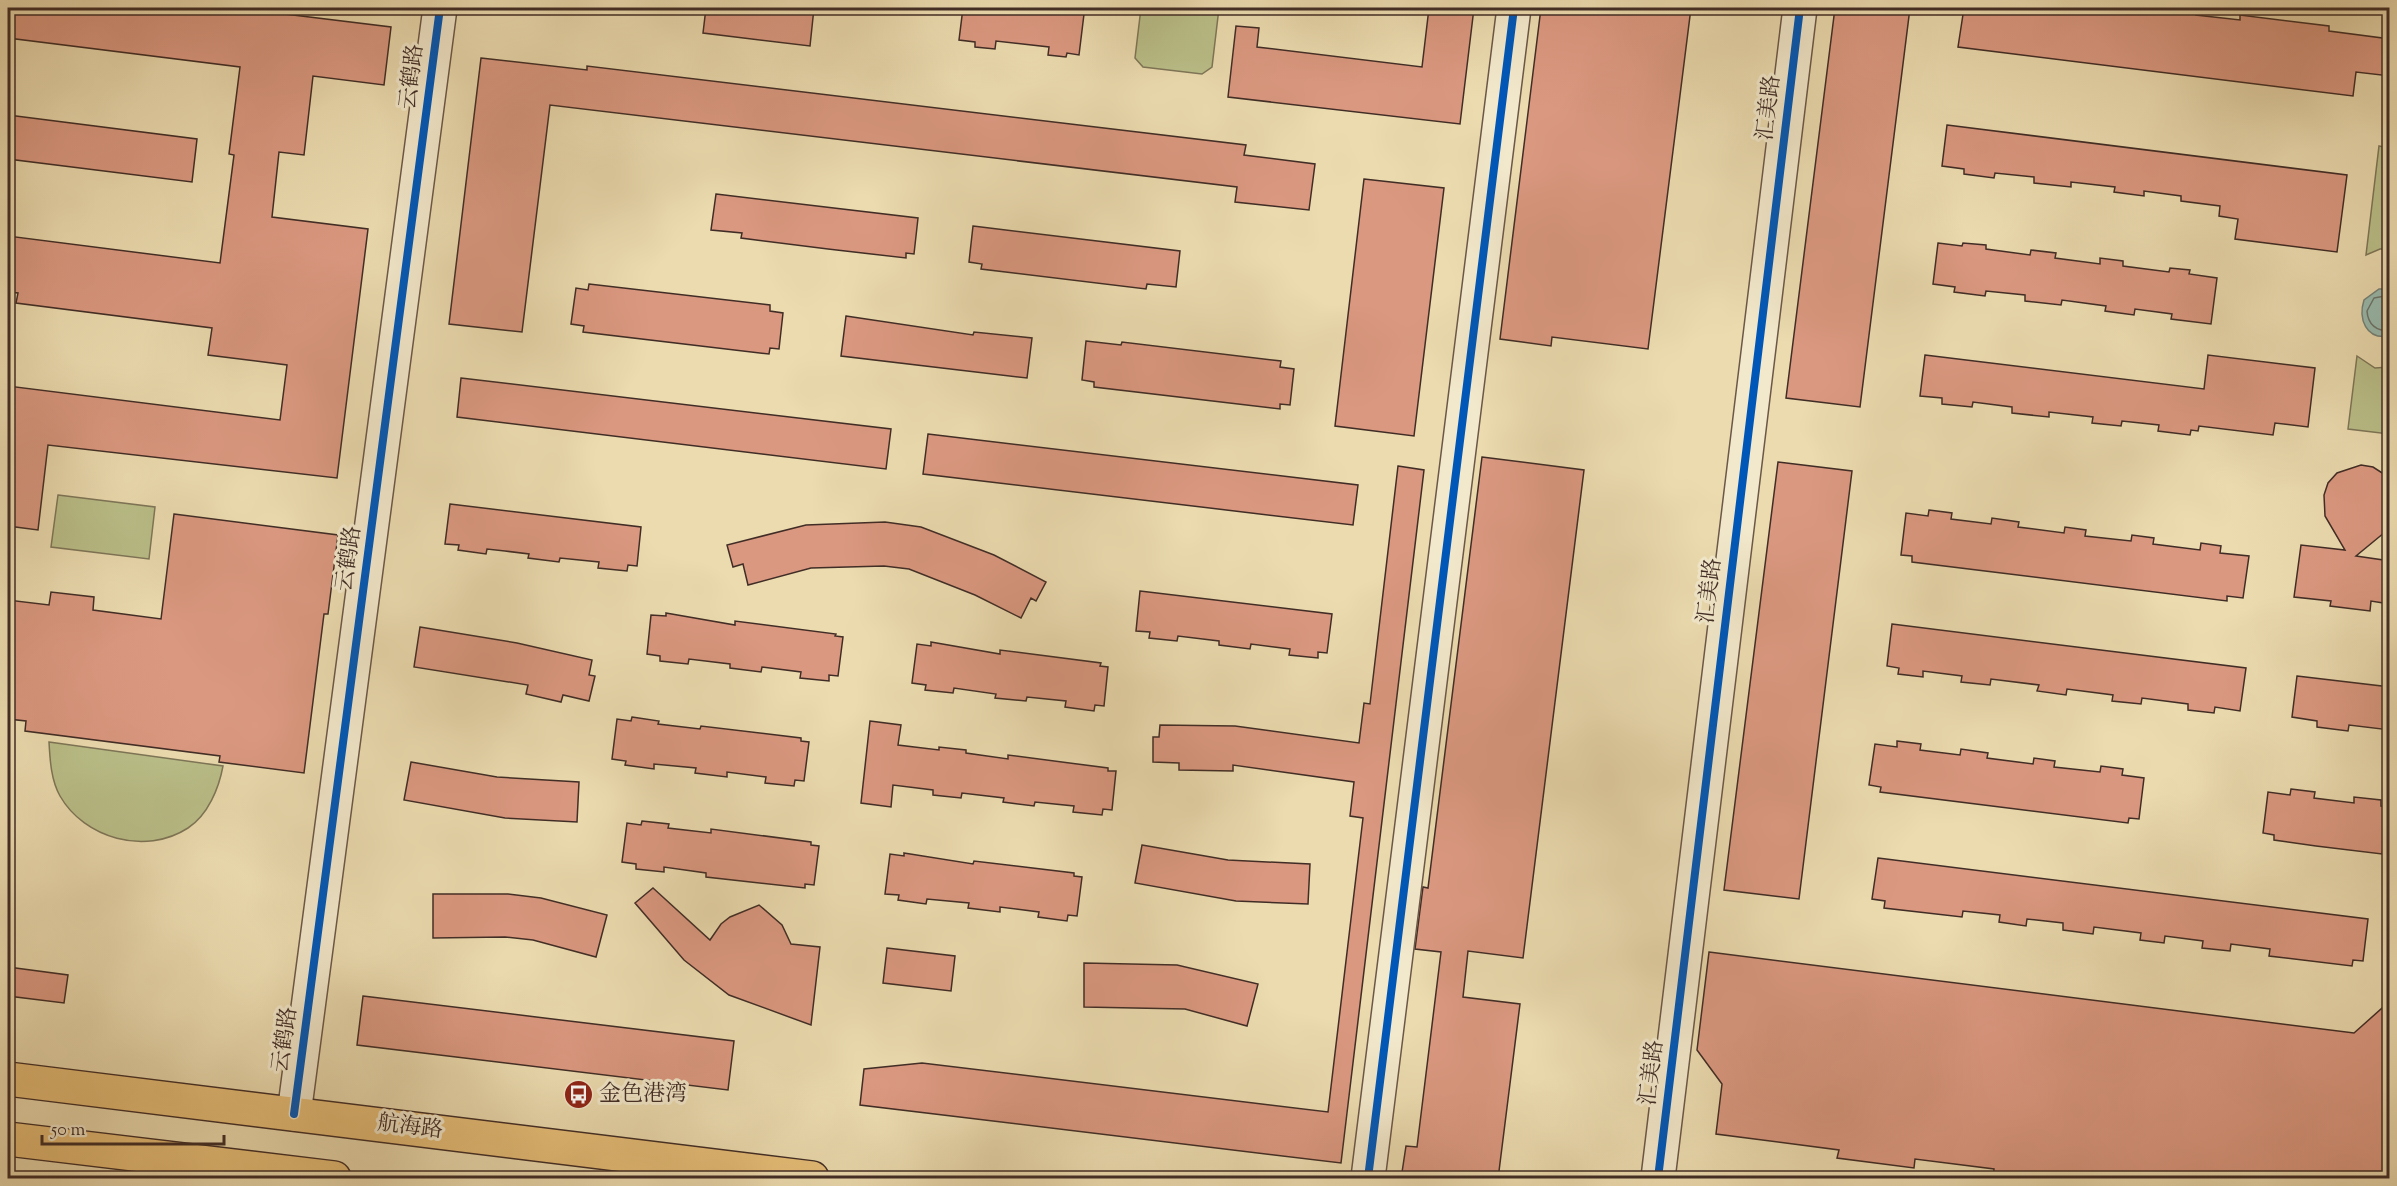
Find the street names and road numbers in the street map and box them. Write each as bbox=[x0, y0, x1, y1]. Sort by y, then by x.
street label: 云鹤路 bbox=[393, 42, 433, 112]
street label: 汇美路 bbox=[1750, 73, 1790, 143]
street label: 云鹤路 bbox=[330, 524, 370, 594]
street label: 汇美路 bbox=[1691, 556, 1731, 626]
street label: 云鹤路 bbox=[266, 1005, 306, 1075]
street label: 汇美路 bbox=[1633, 1038, 1673, 1108]
street label: 航海路 bbox=[375, 1108, 445, 1148]

